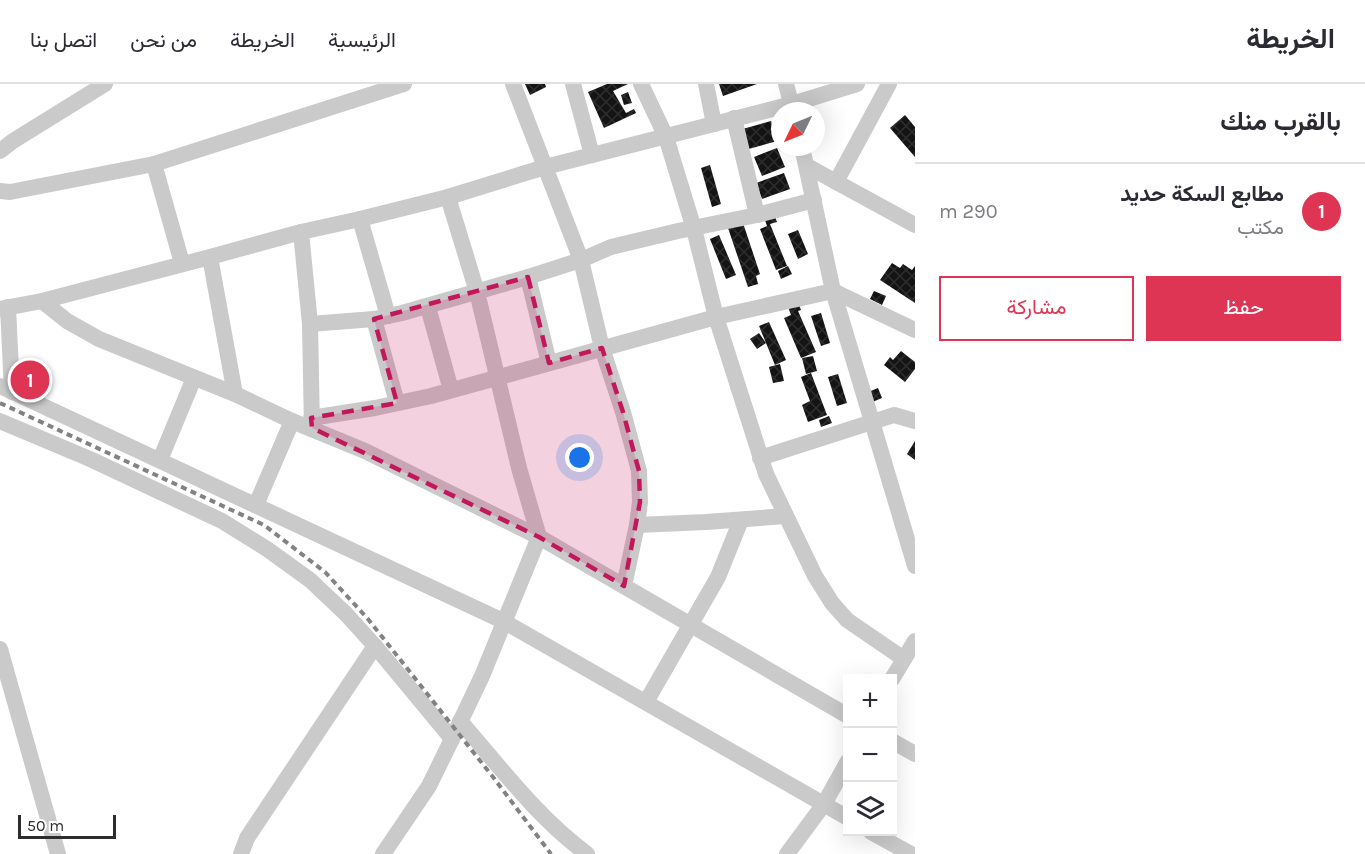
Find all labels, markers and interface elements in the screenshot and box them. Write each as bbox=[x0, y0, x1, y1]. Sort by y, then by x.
text: الخريطة bbox=[1246, 22, 1335, 55]
text: اتصل بنا bbox=[30, 28, 97, 52]
text: من نحن bbox=[130, 28, 197, 52]
text: الخريطة bbox=[230, 28, 295, 52]
text: الرئيسية bbox=[328, 28, 396, 52]
north arrow bbox=[771, 102, 825, 156]
text: بالقرب منك bbox=[1220, 106, 1341, 137]
text: مطابع السكة حديد bbox=[1120, 181, 1284, 207]
text: 290 m bbox=[939, 200, 998, 223]
text: 1 bbox=[1318, 200, 1325, 223]
text: مكتب bbox=[1237, 216, 1284, 239]
button: مشاركة bbox=[939, 276, 1134, 341]
button: حفظ bbox=[1146, 276, 1341, 341]
pin: 1 bbox=[10, 358, 50, 402]
your location bbox=[565, 443, 594, 472]
map controls bbox=[843, 674, 897, 836]
button: + bbox=[843, 674, 897, 728]
button: − bbox=[843, 728, 897, 782]
button: layers bbox=[843, 782, 897, 836]
scale bar bbox=[18, 812, 116, 840]
text: 50 m bbox=[27, 816, 64, 835]

